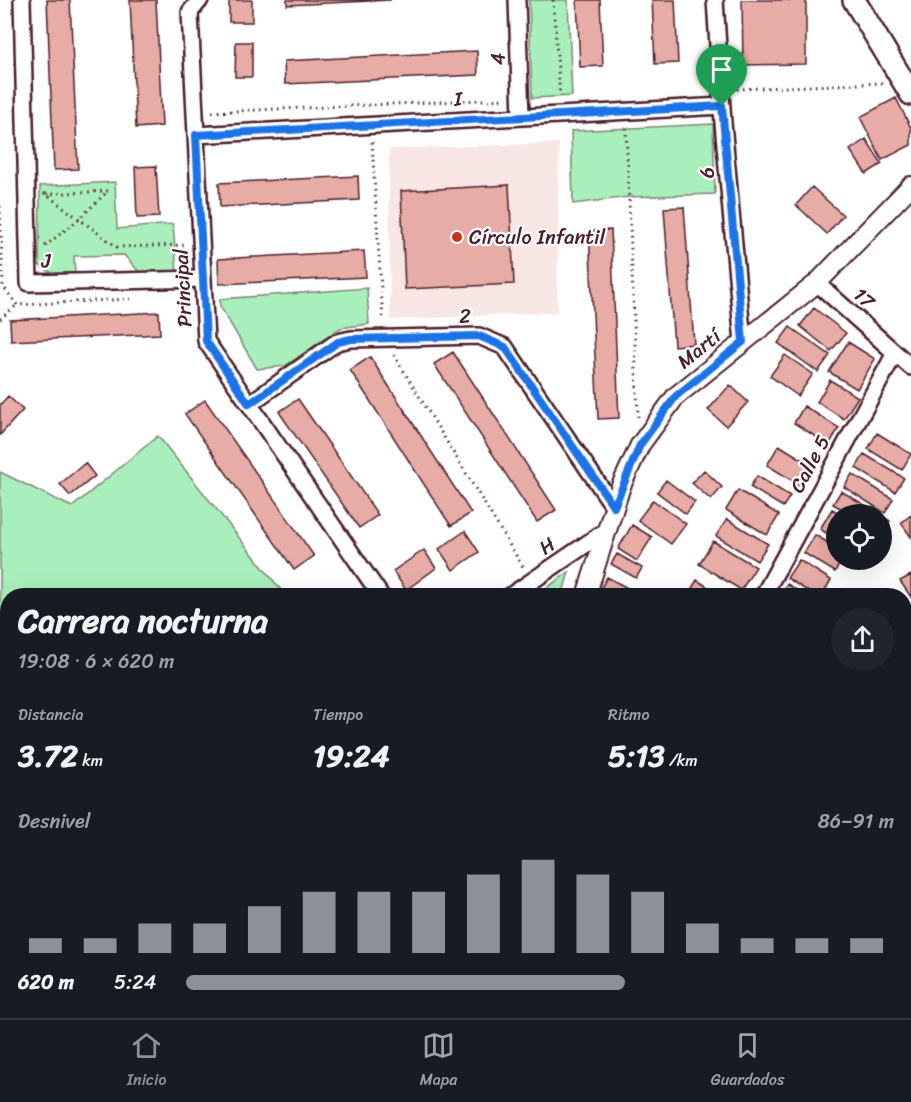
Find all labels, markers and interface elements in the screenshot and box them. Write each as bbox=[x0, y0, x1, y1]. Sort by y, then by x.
pin bbox=[696, 44, 747, 106]
street label: 4 bbox=[480, 52, 516, 66]
icon: arrive bbox=[705, 53, 738, 86]
street label: I bbox=[452, 81, 464, 117]
street label: 6 bbox=[689, 166, 725, 180]
place label: Círculo Infantil bbox=[469, 220, 606, 255]
marker: Círculo Infantil bbox=[450, 230, 464, 244]
street label: J bbox=[40, 243, 52, 279]
street label: Principal bbox=[163, 247, 203, 328]
street label: 17 bbox=[845, 278, 884, 319]
street label: 2 bbox=[459, 299, 471, 334]
street label: Martí bbox=[669, 318, 731, 378]
street label: Calle 5 bbox=[780, 429, 840, 499]
map controls bbox=[826, 504, 892, 570]
button: locate bbox=[826, 504, 892, 570]
street label: H bbox=[531, 528, 563, 564]
text: Carrera nocturna bbox=[18, 592, 268, 650]
button: share bbox=[831, 608, 894, 671]
text: 19:08 · 6 × 620 m bbox=[18, 644, 174, 679]
text: Distancia bbox=[18, 700, 84, 729]
text: Tiempo bbox=[313, 700, 363, 729]
text: Ritmo bbox=[608, 700, 650, 729]
text: 3.72 bbox=[18, 729, 78, 783]
text: 19:24 bbox=[313, 729, 389, 783]
text: 5:13 bbox=[608, 729, 665, 783]
text: km bbox=[78, 746, 103, 775]
text: /km bbox=[665, 746, 698, 775]
text: Desnivel bbox=[18, 804, 90, 839]
text: 86–91 m bbox=[818, 804, 894, 839]
text: 620 m bbox=[18, 965, 74, 1000]
text: 5:24 bbox=[114, 965, 156, 1000]
tab: Inicio bbox=[127, 1029, 166, 1094]
tab: Mapa bbox=[420, 1029, 457, 1094]
tab: Guardados bbox=[711, 1029, 784, 1094]

